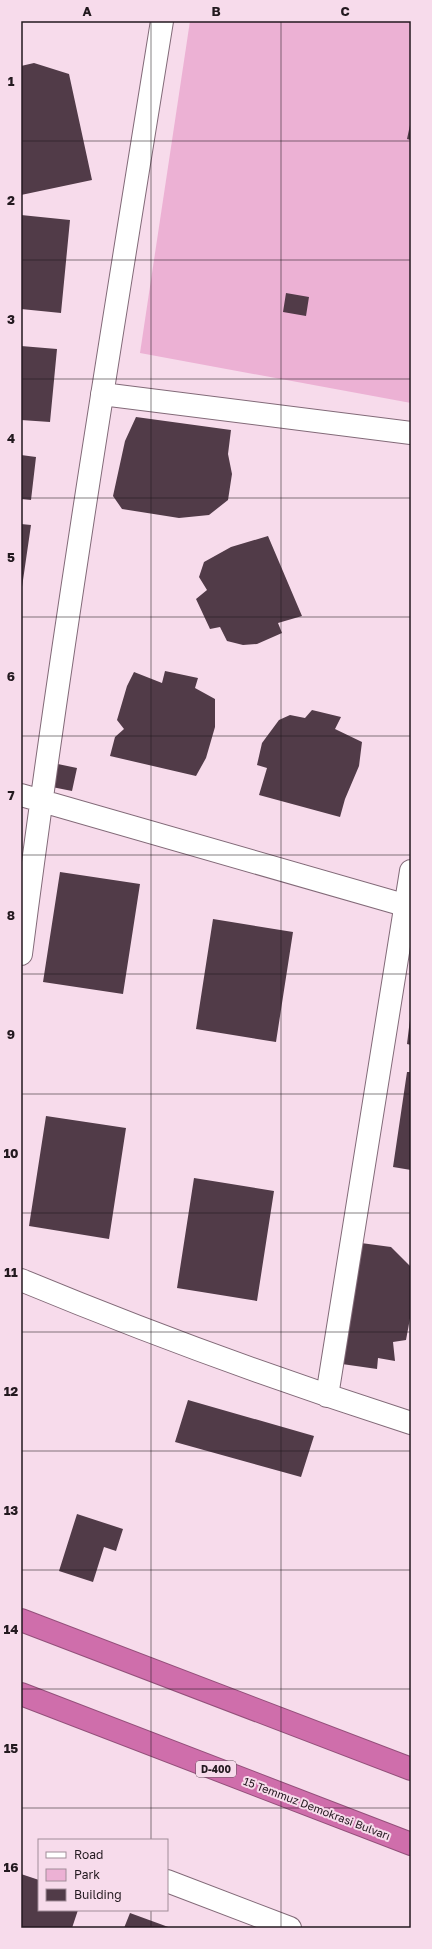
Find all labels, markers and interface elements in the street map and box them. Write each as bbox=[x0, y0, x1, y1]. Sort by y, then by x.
text: A bbox=[82, 3, 92, 19]
text: B bbox=[211, 3, 221, 19]
text: C bbox=[340, 3, 350, 19]
text: 1 bbox=[8, 73, 15, 89]
text: 2 bbox=[7, 192, 15, 208]
text: 3 bbox=[7, 311, 15, 327]
text: 4 bbox=[7, 430, 15, 446]
text: 5 bbox=[7, 549, 15, 565]
text: 6 bbox=[7, 668, 15, 684]
text: 7 bbox=[7, 787, 15, 803]
text: 8 bbox=[7, 907, 15, 923]
text: 9 bbox=[7, 1026, 15, 1042]
text: 10 bbox=[3, 1145, 19, 1161]
text: 11 bbox=[4, 1264, 18, 1280]
text: 12 bbox=[4, 1383, 18, 1399]
text: 13 bbox=[4, 1502, 18, 1518]
text: 14 bbox=[4, 1621, 18, 1637]
text: 15 bbox=[4, 1740, 18, 1756]
road number: D-400 bbox=[196, 1761, 236, 1777]
street label: 15 Temmuz Demokrasi Bulvarı bbox=[242, 1774, 392, 1842]
legend bbox=[38, 1839, 168, 1911]
text: Road bbox=[74, 1847, 103, 1862]
text: 16 bbox=[4, 1859, 18, 1875]
text: Park bbox=[74, 1867, 100, 1882]
text: Building bbox=[74, 1887, 122, 1902]

